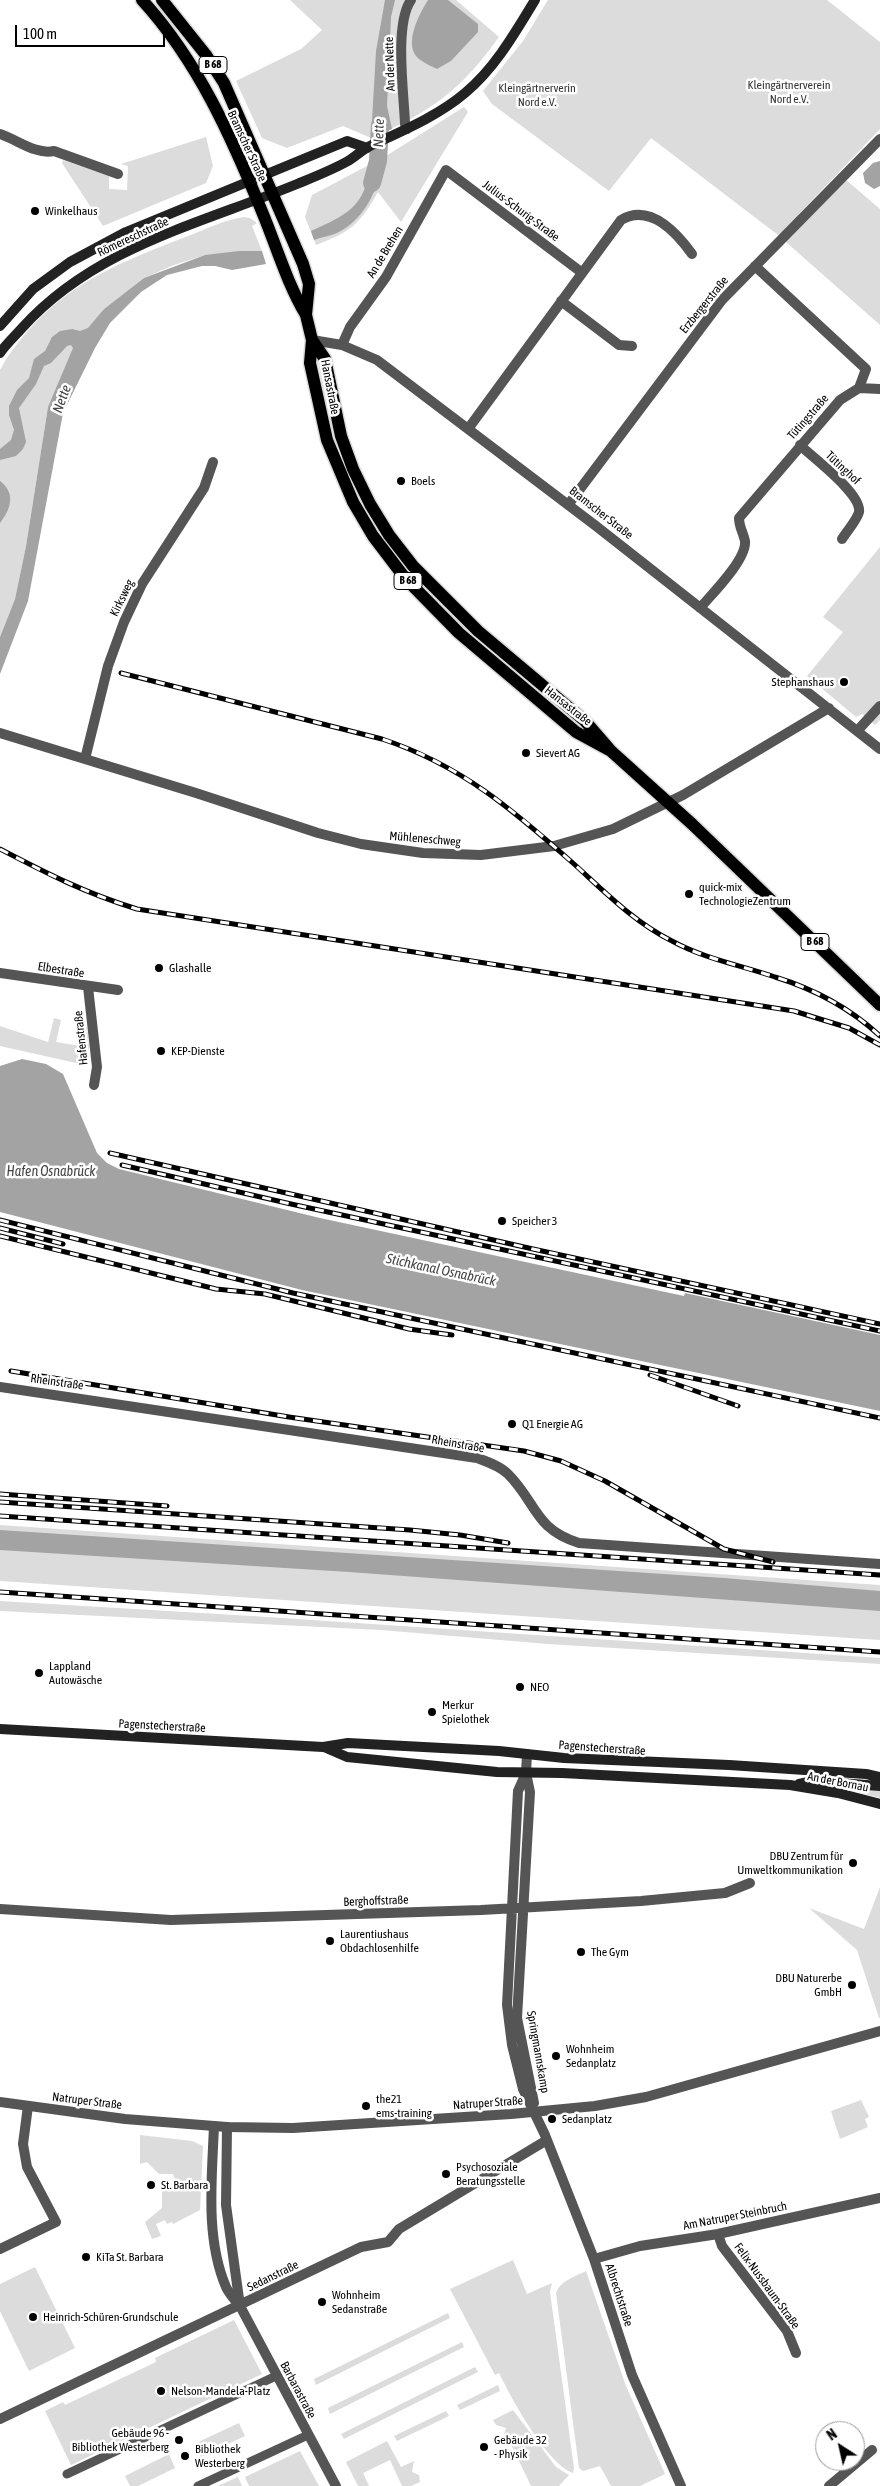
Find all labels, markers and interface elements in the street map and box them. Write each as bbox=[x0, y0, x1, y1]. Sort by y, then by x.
scale bar bbox=[18, 15, 168, 47]
text: 100 m bbox=[23, 25, 57, 42]
street label: An der Nette bbox=[382, 37, 398, 91]
road number: B 68 bbox=[199, 56, 227, 74]
park label: Kleingärtnerverein Nord e.V. bbox=[748, 78, 830, 106]
park label: Kleingärtnerverin Nord e.V. bbox=[498, 81, 576, 109]
street label: Bramscher Straße bbox=[224, 108, 270, 184]
water label: Nette bbox=[370, 118, 388, 148]
street label: Julius-Schurig-Straße bbox=[480, 177, 562, 245]
place label: Winkelhaus bbox=[45, 204, 97, 218]
marker: Winkelhaus bbox=[29, 205, 41, 217]
street label: Römereschstraße bbox=[95, 214, 171, 260]
street label: An de Brehen bbox=[364, 223, 406, 281]
street label: Erzbergerstraße bbox=[677, 274, 731, 336]
street label: Hansastraße bbox=[318, 358, 342, 416]
water label: Nette bbox=[49, 383, 75, 415]
street label: Tütingstraße bbox=[784, 391, 832, 443]
street label: Tütinghof bbox=[823, 448, 863, 488]
place label: Boels bbox=[411, 474, 435, 488]
marker: Boels bbox=[395, 475, 407, 487]
street label: Bramscher Straße bbox=[566, 484, 636, 542]
road number: B 68 bbox=[394, 572, 422, 590]
street label: Kirksweg bbox=[107, 577, 137, 619]
place label: Stephanshaus bbox=[772, 675, 834, 689]
marker: Stephanshaus bbox=[838, 676, 850, 688]
street label: Hansastraße bbox=[542, 683, 594, 729]
place label: Sievert AG bbox=[536, 746, 580, 760]
marker: Sievert AG bbox=[520, 747, 532, 759]
street label: Mühleneschweg bbox=[389, 829, 461, 849]
place label: quick-mix TechnologieZentrum bbox=[699, 880, 791, 908]
marker: quick-mix TechnologieZentrum bbox=[683, 888, 695, 900]
road number: B 68 bbox=[801, 934, 829, 950]
street label: Elbestraße bbox=[37, 959, 85, 981]
place label: Glashalle bbox=[169, 961, 211, 975]
marker: Glashalle bbox=[153, 962, 165, 974]
street label: Hafenstraße bbox=[71, 1010, 91, 1066]
place label: KEP-Dienste bbox=[171, 1044, 225, 1058]
marker: KEP-Dienste bbox=[155, 1045, 167, 1057]
water label: Hafen Osnabrück bbox=[7, 1164, 95, 1180]
place label: Speicher 3 bbox=[512, 1214, 557, 1228]
marker: Speicher 3 bbox=[496, 1215, 508, 1227]
water label: Stichkanal Osnabrück bbox=[385, 1250, 497, 1290]
street label: Rheinstraße bbox=[30, 1371, 84, 1393]
place label: Q1 Energie AG bbox=[522, 1417, 583, 1431]
marker: Q1 Energie AG bbox=[506, 1418, 518, 1430]
street label: Rheinstraße bbox=[430, 1432, 486, 1456]
place label: Lappland Autowäsche bbox=[49, 1659, 102, 1687]
marker: Lappland Autowäsche bbox=[33, 1667, 45, 1679]
place label: NEO bbox=[530, 1680, 549, 1694]
marker: NEO bbox=[514, 1681, 526, 1693]
place label: Merkur Spielothek bbox=[442, 1698, 490, 1726]
marker: Merkur Spielothek bbox=[426, 1706, 438, 1718]
street label: Pagenstecherstraße bbox=[118, 1717, 206, 1735]
street label: Pagenstecherstraße bbox=[558, 1738, 646, 1758]
street label: An der Bornau bbox=[806, 1769, 870, 1795]
place label: DBU Zentrum für Umweltkommunikation bbox=[737, 1849, 843, 1877]
marker: DBU Zentrum für Umweltkommunikation bbox=[847, 1857, 859, 1869]
street label: Berghoffstraße bbox=[343, 1893, 409, 1909]
place label: Laurentiushaus Obdachlosenhilfe bbox=[340, 1927, 419, 1955]
marker: Laurentiushaus Obdachlosenhilfe bbox=[324, 1935, 336, 1947]
place label: The Gym bbox=[591, 1945, 629, 1959]
marker: The Gym bbox=[575, 1946, 587, 1958]
place label: DBU Naturerbe GmbH bbox=[775, 1971, 842, 1999]
marker: DBU Naturerbe GmbH bbox=[846, 1979, 858, 1991]
street label: Springmannskamp bbox=[524, 2010, 552, 2094]
place label: Wohnheim Sedanplatz bbox=[566, 2042, 616, 2070]
marker: Wohnheim Sedanplatz bbox=[550, 2050, 562, 2062]
street label: Natruper Straße bbox=[51, 2090, 123, 2112]
place label: the21 ems-training bbox=[376, 2092, 432, 2120]
street label: Natruper Straße bbox=[452, 2093, 524, 2113]
marker: the21 ems-training bbox=[360, 2100, 372, 2112]
place label: Sedanplatz bbox=[562, 2112, 612, 2126]
marker: Sedanplatz bbox=[546, 2113, 558, 2125]
place label: Psychosoziale Beratungsstelle bbox=[456, 2160, 525, 2188]
marker: Psychosoziale Beratungsstelle bbox=[440, 2168, 452, 2180]
place label: St. Barbara bbox=[161, 2178, 208, 2192]
marker: St. Barbara bbox=[145, 2179, 157, 2191]
street label: Am Natruper Steinbruch bbox=[682, 2199, 788, 2233]
street label: Felix-Nussbaum-Straße bbox=[731, 2240, 803, 2332]
place label: KiTa St. Barbara bbox=[96, 2250, 164, 2264]
marker: KiTa St. Barbara bbox=[80, 2251, 92, 2263]
street label: Sedanstraße bbox=[245, 2257, 301, 2295]
street label: Albrechtstraße bbox=[602, 2262, 636, 2328]
place label: Wohnheim Sedanstraße bbox=[332, 2288, 387, 2316]
marker: Wohnheim Sedanstraße bbox=[316, 2296, 328, 2308]
place label: Heinrich-Schüren-Grundschule bbox=[43, 2310, 178, 2324]
marker: Heinrich-Schüren-Grundschule bbox=[27, 2311, 39, 2323]
street label: Barbarastraße bbox=[277, 2359, 319, 2421]
place label: Nelson-Mandela-Platz bbox=[171, 2384, 270, 2398]
marker: Nelson-Mandela-Platz bbox=[155, 2385, 167, 2397]
north arrow bbox=[815, 2421, 865, 2471]
place label: Gebäude 96 - Bibliothek Westerberg bbox=[72, 2426, 169, 2454]
text: N bbox=[824, 2426, 840, 2443]
place label: Gebäude 32 - Physik bbox=[494, 2433, 547, 2461]
marker: Gebäude 96 - Bibliothek Westerberg bbox=[173, 2434, 185, 2446]
marker: Gebäude 32 - Physik bbox=[478, 2441, 490, 2453]
place label: Bibliothek Westerberg bbox=[195, 2442, 245, 2470]
marker: Bibliothek Westerberg bbox=[179, 2450, 191, 2462]

